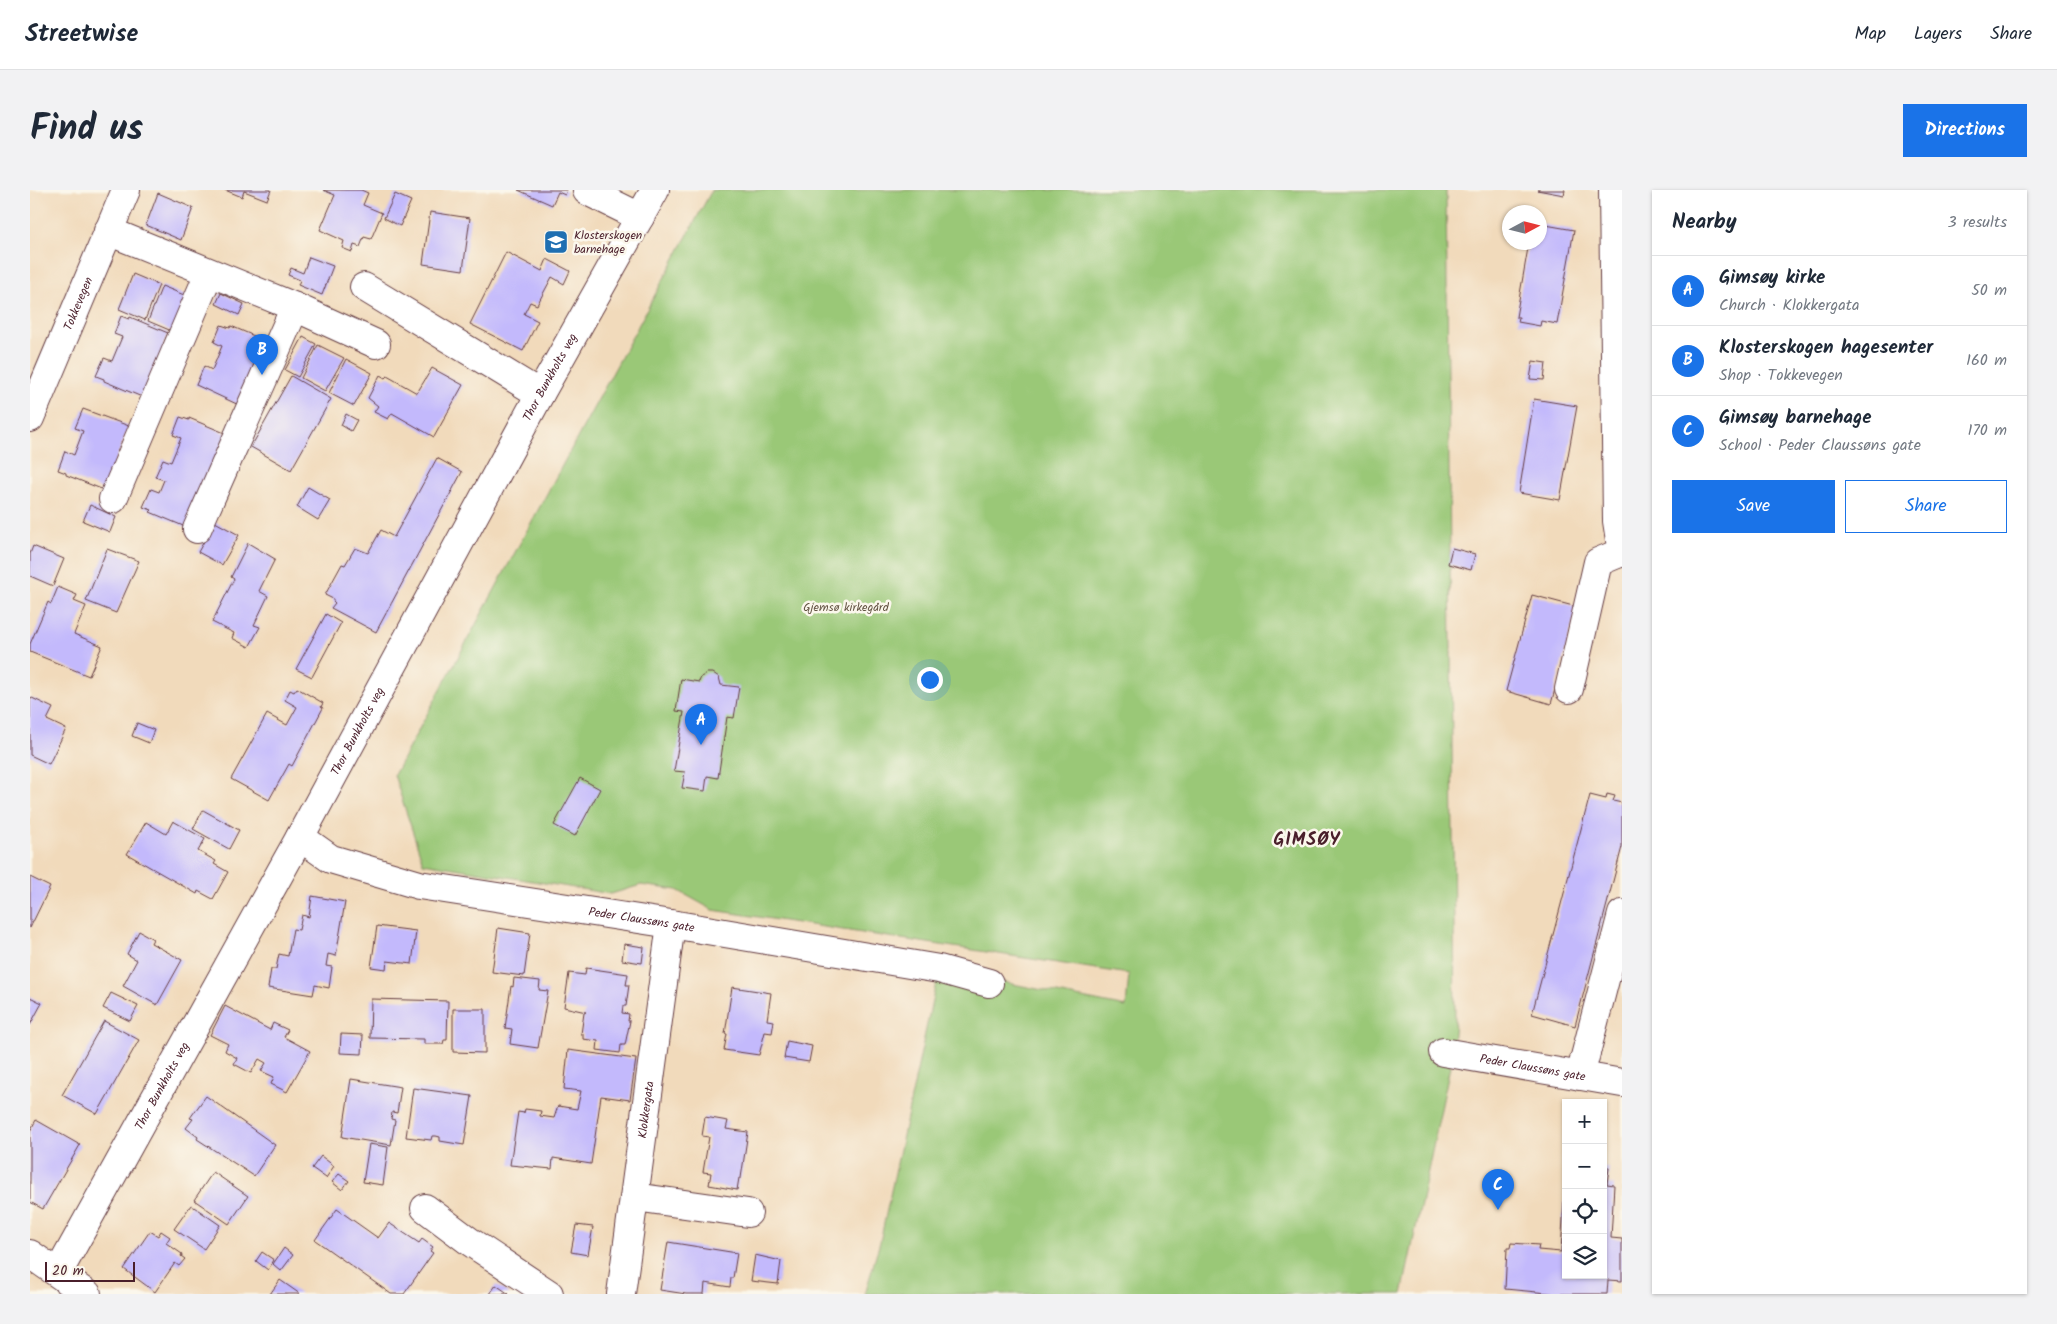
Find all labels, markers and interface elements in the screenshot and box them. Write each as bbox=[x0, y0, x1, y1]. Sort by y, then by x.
text: Streetwise bbox=[25, 15, 138, 54]
text: Map bbox=[1855, 20, 1886, 49]
text: Layers bbox=[1914, 20, 1962, 49]
text: Share bbox=[1990, 20, 2032, 49]
text: Find us bbox=[30, 102, 143, 158]
button: Directions bbox=[1903, 104, 2027, 157]
north arrow bbox=[1502, 205, 1547, 250]
text: Nearby bbox=[1672, 206, 1737, 239]
text: 3 results bbox=[1948, 210, 2007, 235]
place label: Klosterskogen barnehage bbox=[574, 226, 642, 259]
school or university icon: Klosterskogen barnehage bbox=[543, 229, 569, 255]
text: Gimsøy kirke bbox=[1719, 263, 1825, 293]
street label: Tokkevegen bbox=[58, 274, 98, 333]
text: A bbox=[1683, 278, 1693, 303]
text: 50 m bbox=[1971, 278, 2007, 303]
text: Church · Klokkergata bbox=[1719, 293, 1859, 318]
street label: Thor Bunkholts veg bbox=[518, 329, 582, 425]
text: Klosterskogen hagesenter bbox=[1719, 333, 1933, 363]
pin: B bbox=[246, 334, 278, 375]
text: B bbox=[1683, 348, 1693, 373]
text: 160 m bbox=[1966, 348, 2007, 373]
text: Shop · Tokkevegen bbox=[1719, 363, 1843, 388]
text: Gimsøy barnehage bbox=[1719, 403, 1871, 433]
text: C bbox=[1683, 418, 1693, 443]
text: 170 m bbox=[1967, 418, 2007, 443]
text: School · Peder Claussøns gate bbox=[1719, 433, 1921, 458]
button: Save bbox=[1672, 480, 1835, 533]
button: Share bbox=[1845, 480, 2007, 533]
park label: Gjemsø kirkegård bbox=[803, 598, 890, 617]
your location bbox=[917, 667, 943, 693]
street label: Thor Bunkholts veg bbox=[326, 683, 389, 779]
pin: A bbox=[685, 704, 717, 745]
district label: GIMSØY bbox=[1273, 826, 1341, 855]
street label: Peder Claussøns gate bbox=[587, 902, 697, 937]
street label: Thor Bunkholts veg bbox=[130, 1038, 194, 1133]
street label: Peder Claussøns gate bbox=[1478, 1049, 1588, 1086]
street label: Klokkergata bbox=[633, 1079, 659, 1140]
map controls bbox=[1562, 1099, 1607, 1279]
button: + bbox=[1562, 1099, 1607, 1144]
button: − bbox=[1562, 1144, 1607, 1189]
pin: C bbox=[1482, 1169, 1514, 1210]
button: locate bbox=[1562, 1189, 1607, 1234]
button: layers bbox=[1562, 1234, 1607, 1279]
scale bar bbox=[45, 1259, 135, 1282]
text: 20 m bbox=[52, 1260, 84, 1282]

